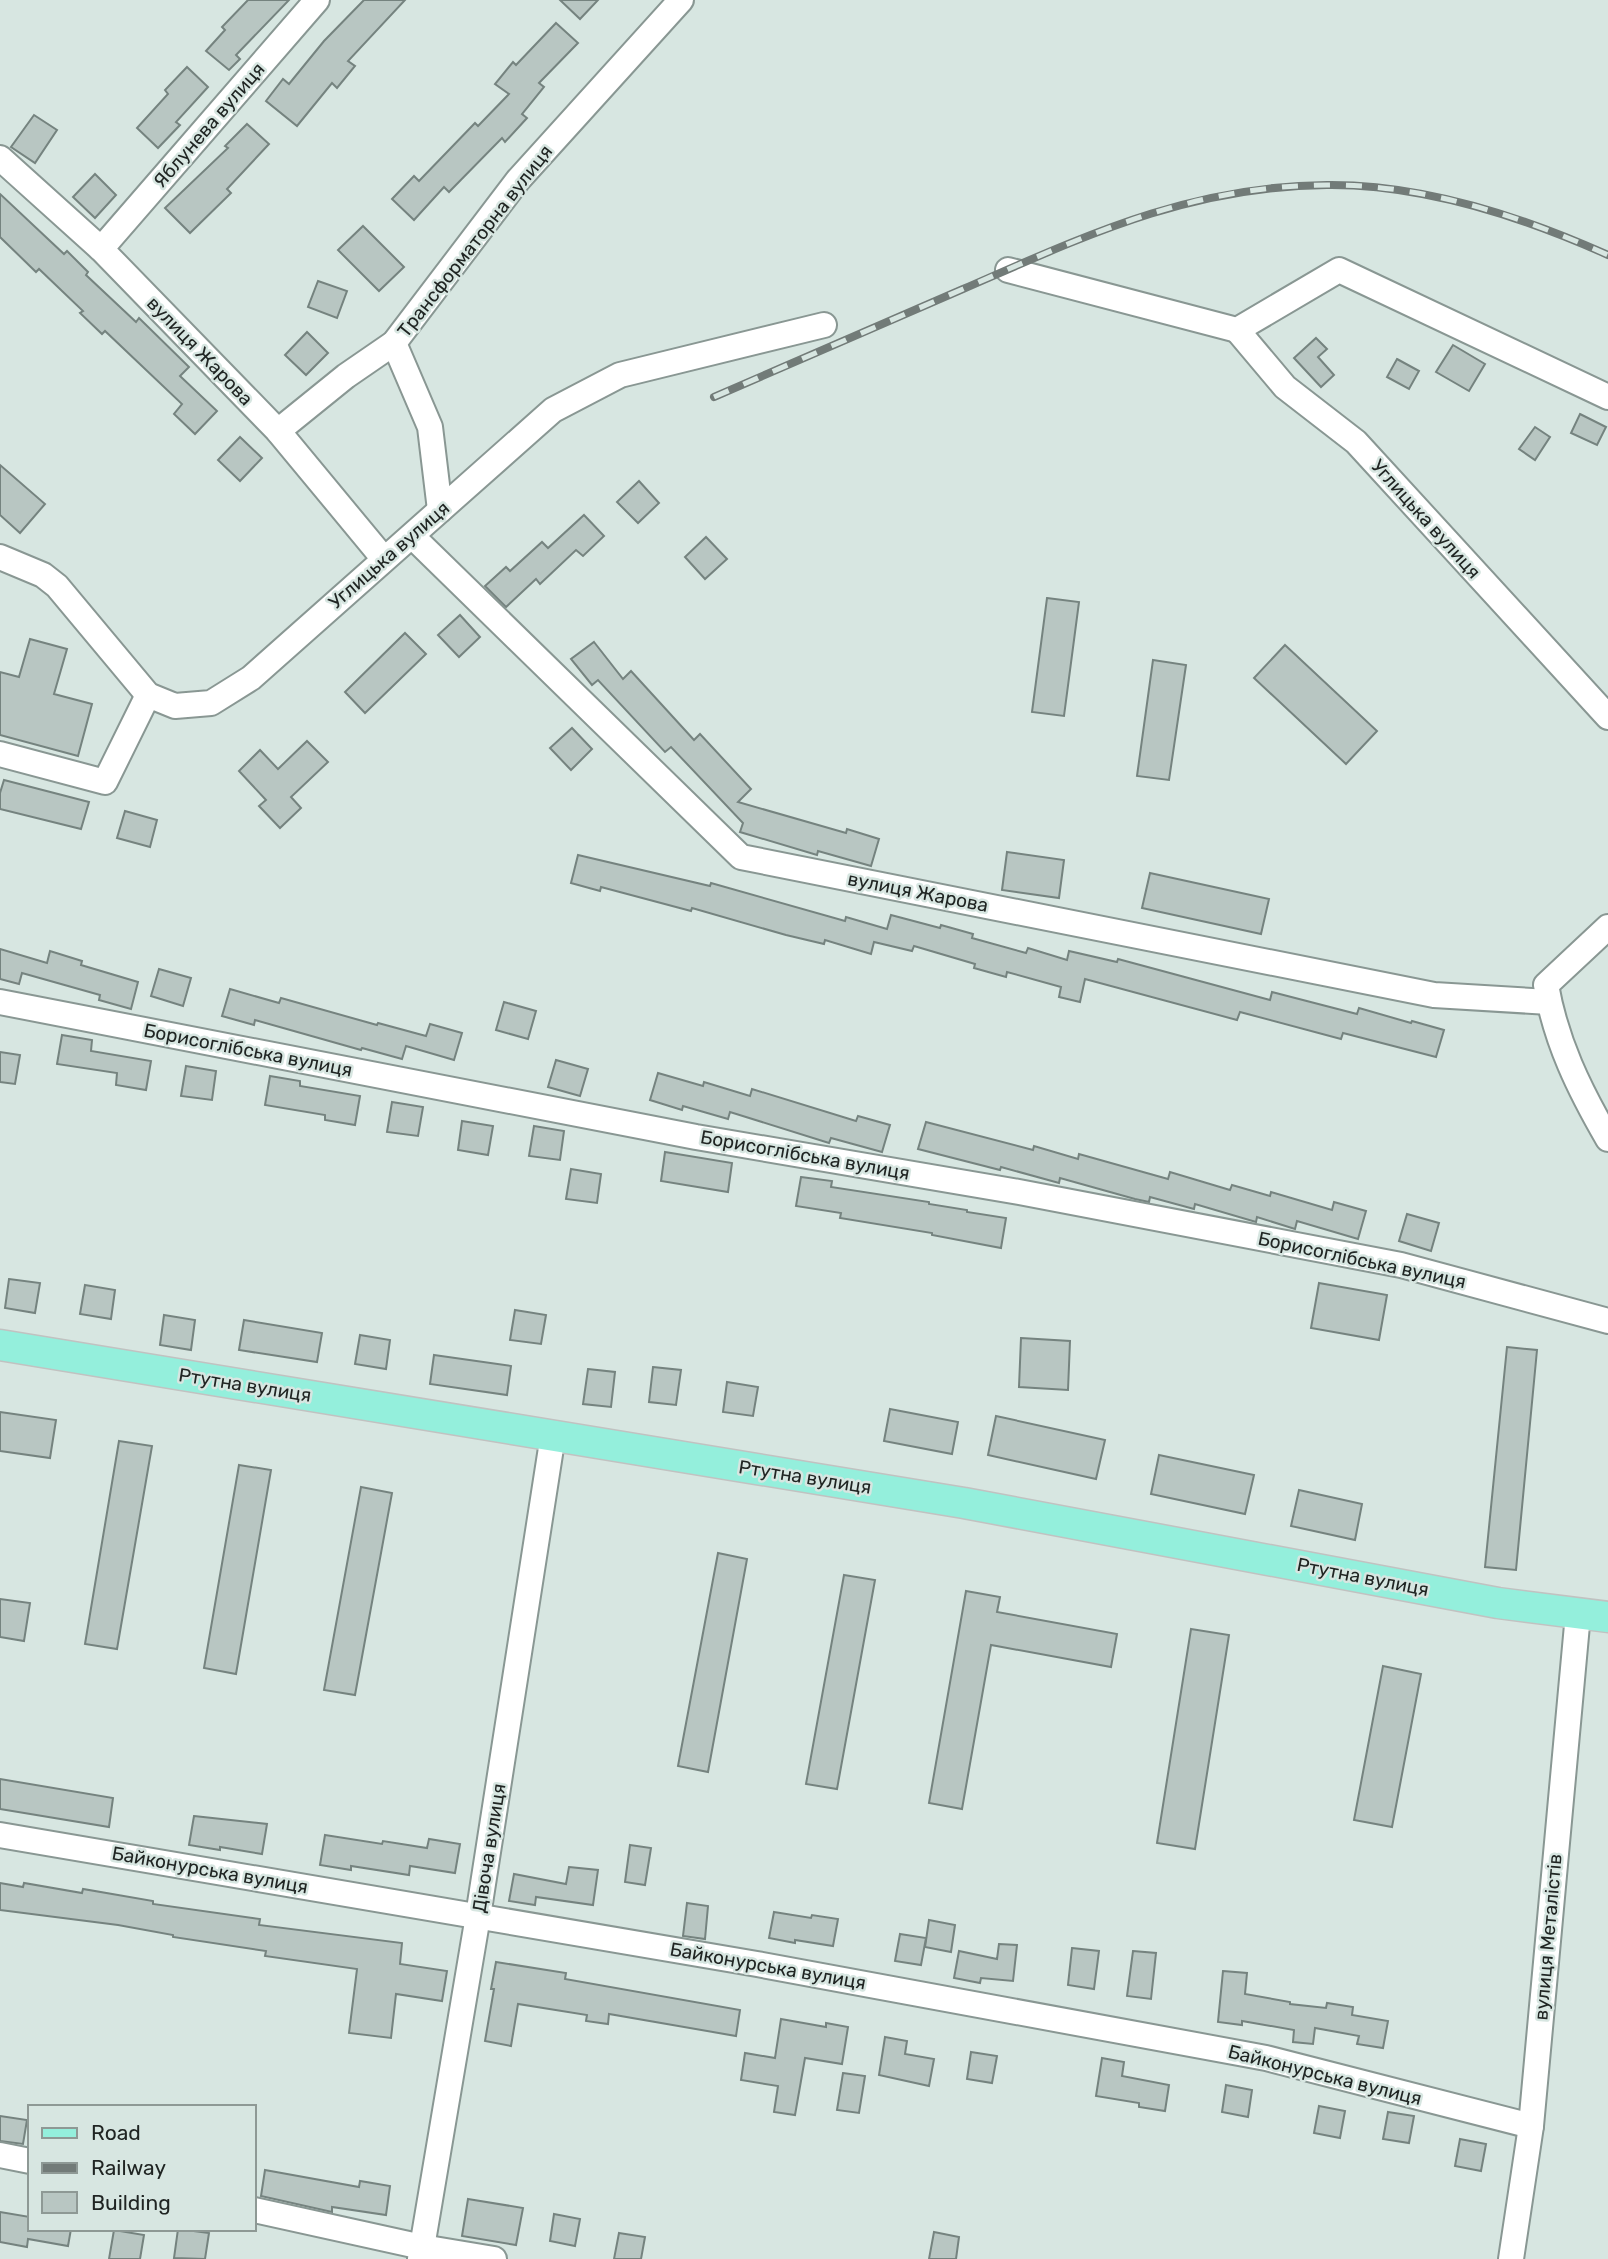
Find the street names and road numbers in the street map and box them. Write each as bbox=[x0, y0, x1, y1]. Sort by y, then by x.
street label: Яблунева вулиця bbox=[148, 58, 270, 192]
street label: Трансформаторна вулиця bbox=[393, 140, 557, 342]
street label: вулиця Жарова bbox=[142, 292, 258, 410]
street label: Углицька вулиця bbox=[1366, 455, 1486, 583]
street label: Углицька вулиця bbox=[324, 496, 454, 614]
street label: вулиця Жарова bbox=[846, 867, 990, 917]
street label: Борисоглібська вулиця bbox=[142, 1018, 354, 1082]
street label: Борисоглібська вулиця bbox=[699, 1125, 911, 1185]
street label: Борисоглібська вулиця bbox=[1256, 1227, 1468, 1293]
street label: Ртутна вулиця bbox=[177, 1363, 313, 1407]
street label: Ртутна вулиця bbox=[737, 1455, 873, 1499]
street label: Ртутна вулиця bbox=[1295, 1553, 1431, 1601]
street label: Дівоча вулиця bbox=[467, 1782, 511, 1914]
street label: Байконурська вулиця bbox=[110, 1841, 310, 1899]
street label: вулиця Металістів bbox=[1529, 1853, 1567, 2021]
street label: Байконурська вулиця bbox=[668, 1937, 868, 1995]
street label: Байконурська вулиця bbox=[1226, 2040, 1424, 2110]

